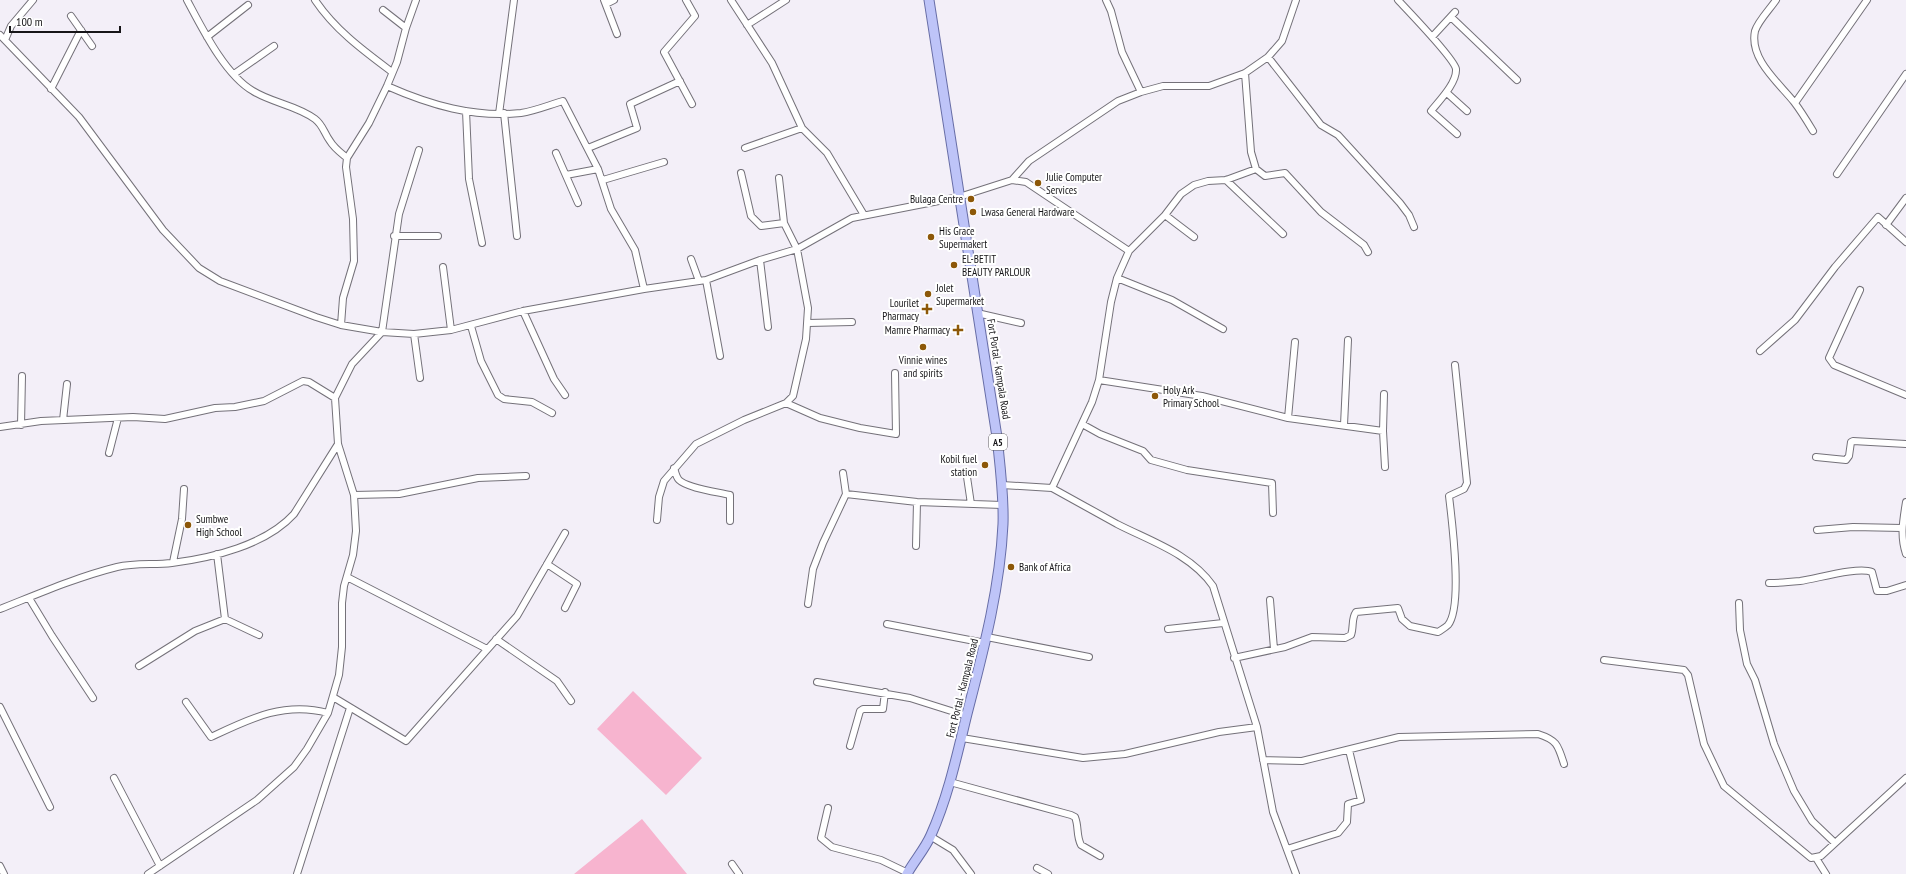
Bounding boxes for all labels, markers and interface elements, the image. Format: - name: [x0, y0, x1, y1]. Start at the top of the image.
- scale bar: [10, 8, 120, 34]
- text: 100 m: [16, 14, 43, 29]
- place label: Julie Computer Services: [1045, 170, 1102, 197]
- marker: Julie Computer Services: [1033, 178, 1043, 188]
- place label: Bulaga Centre: [910, 192, 963, 206]
- marker: Bulaga Centre: [966, 194, 976, 204]
- place label: Lwasa General Hardware: [981, 205, 1075, 219]
- marker: Lwasa General Hardware: [968, 207, 978, 217]
- place label: His Grace Supermakert: [939, 224, 987, 251]
- marker: His Grace Supermakert: [926, 232, 936, 242]
- place label: EL-BETIT BEAUTY PARLOUR: [962, 252, 1031, 279]
- marker: EL-BETIT BEAUTY PARLOUR: [949, 260, 959, 270]
- place label: Jolet Supermarket: [935, 281, 984, 308]
- marker: Jolet Supermarket: [923, 289, 933, 299]
- place label: Lourilet Pharmacy: [882, 296, 920, 323]
- marker: Lourilet Pharmacy: [922, 304, 932, 314]
- street label: Fort Portal - Kampala Road: [984, 318, 1014, 421]
- place label: Mamre Pharmacy: [885, 323, 951, 337]
- marker: Mamre Pharmacy: [953, 325, 963, 335]
- marker: Vinnie wines and spirits: [918, 342, 928, 352]
- place label: Vinnie wines and spirits: [898, 353, 947, 380]
- place label: Holy Ark Primary School: [1163, 383, 1220, 410]
- marker: Holy Ark Primary School: [1150, 391, 1160, 401]
- road number: A5: [989, 434, 1007, 450]
- place label: Kobil fuel station: [940, 452, 977, 479]
- marker: Kobil fuel station: [980, 460, 990, 470]
- place label: Sumbwe High School: [196, 512, 242, 539]
- marker: Sumbwe High School: [183, 520, 193, 530]
- place label: Bank of Africa: [1019, 560, 1071, 574]
- marker: Bank of Africa: [1006, 562, 1016, 572]
- street label: Fort Portal - Kampala Road: [943, 637, 981, 739]

